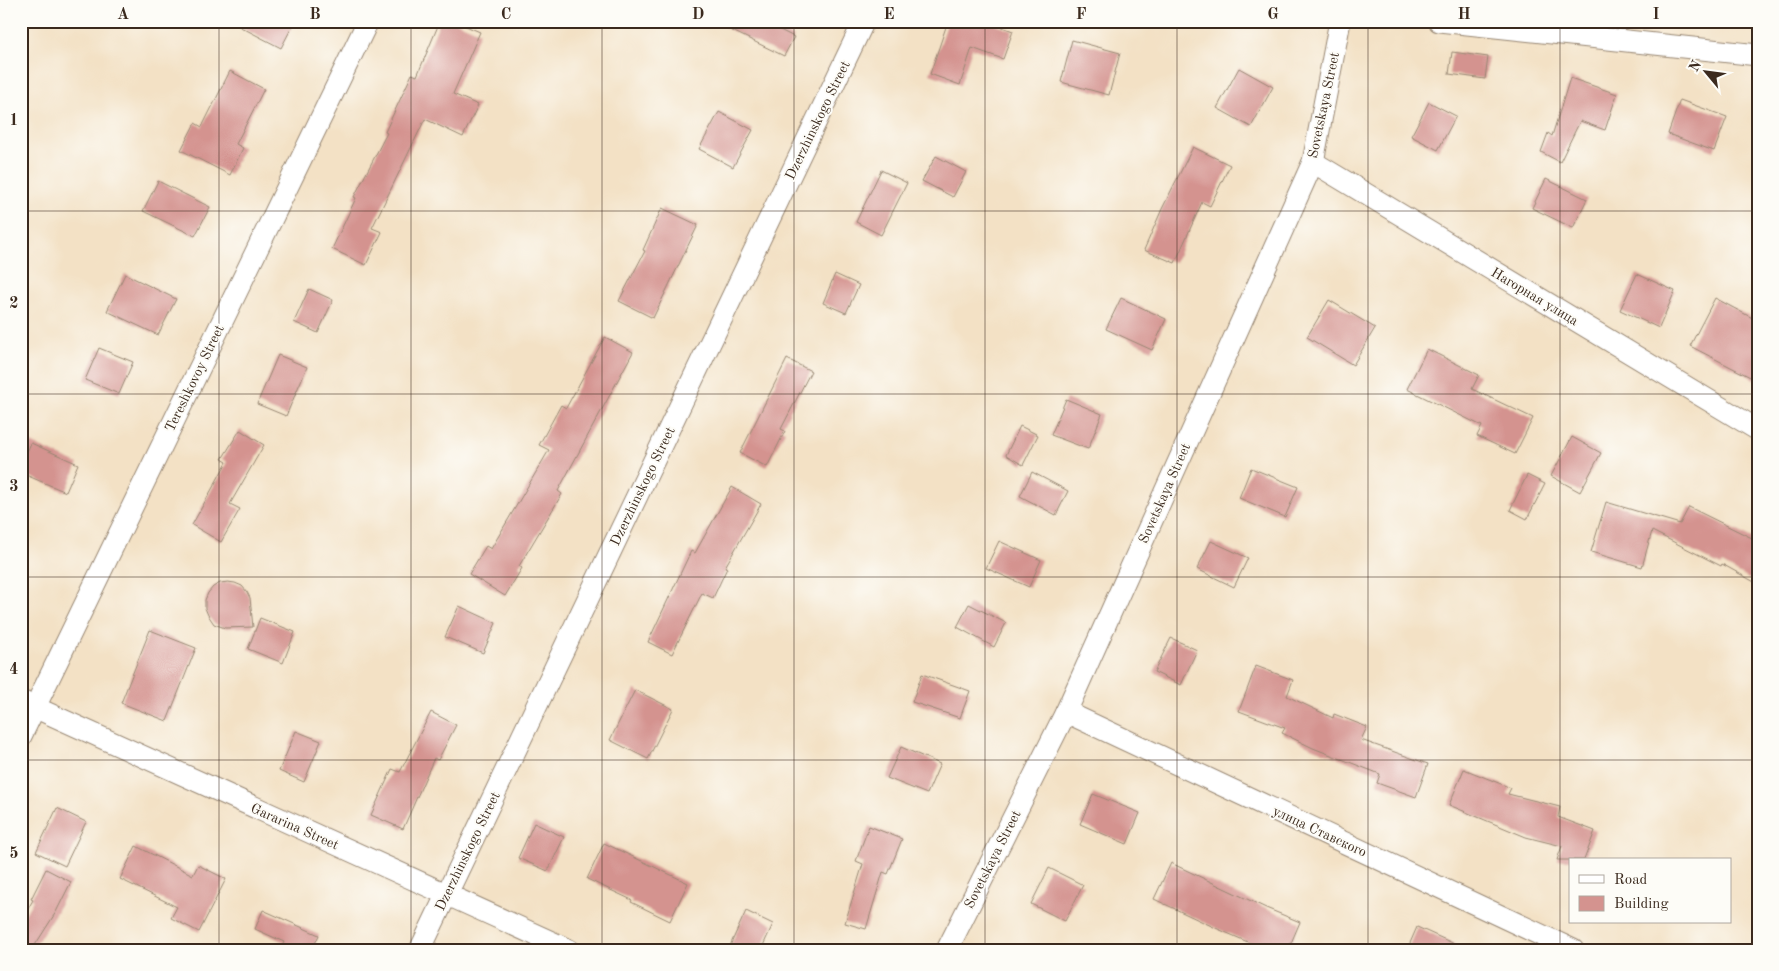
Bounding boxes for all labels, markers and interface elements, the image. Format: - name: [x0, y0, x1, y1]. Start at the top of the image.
- text: A: [117, 7, 129, 23]
- text: B: [309, 7, 321, 23]
- text: C: [501, 7, 511, 23]
- text: D: [692, 7, 704, 23]
- text: E: [883, 7, 895, 23]
- text: F: [1076, 7, 1087, 23]
- text: G: [1267, 7, 1279, 23]
- text: H: [1457, 7, 1471, 23]
- text: I: [1652, 7, 1660, 23]
- north arrow: [1682, 48, 1732, 98]
- street label: Sovetskaya Street: [1306, 51, 1342, 160]
- text: N: [1687, 58, 1704, 74]
- street label: Dzerzhinskogo Street: [783, 59, 853, 182]
- text: 1: [9, 113, 19, 129]
- street label: Нагорная улица: [1488, 265, 1581, 328]
- text: 2: [9, 296, 19, 312]
- street label: Tereshkovoy Street: [163, 323, 227, 434]
- street label: Dzerzhinskogo Street: [608, 425, 678, 548]
- street label: Sovetskaya Street: [1137, 441, 1193, 546]
- text: 3: [9, 479, 19, 495]
- text: 4: [9, 662, 19, 678]
- street label: Dzerzhinskogo Street: [433, 790, 503, 913]
- street label: Gararina Street: [249, 801, 341, 853]
- street label: улица Ставского: [1271, 804, 1369, 860]
- street label: Sovetskaya Street: [962, 808, 1024, 911]
- text: 5: [9, 846, 19, 862]
- legend: [1569, 858, 1732, 924]
- text: Road: [1614, 873, 1648, 888]
- text: Building: [1614, 897, 1669, 912]

